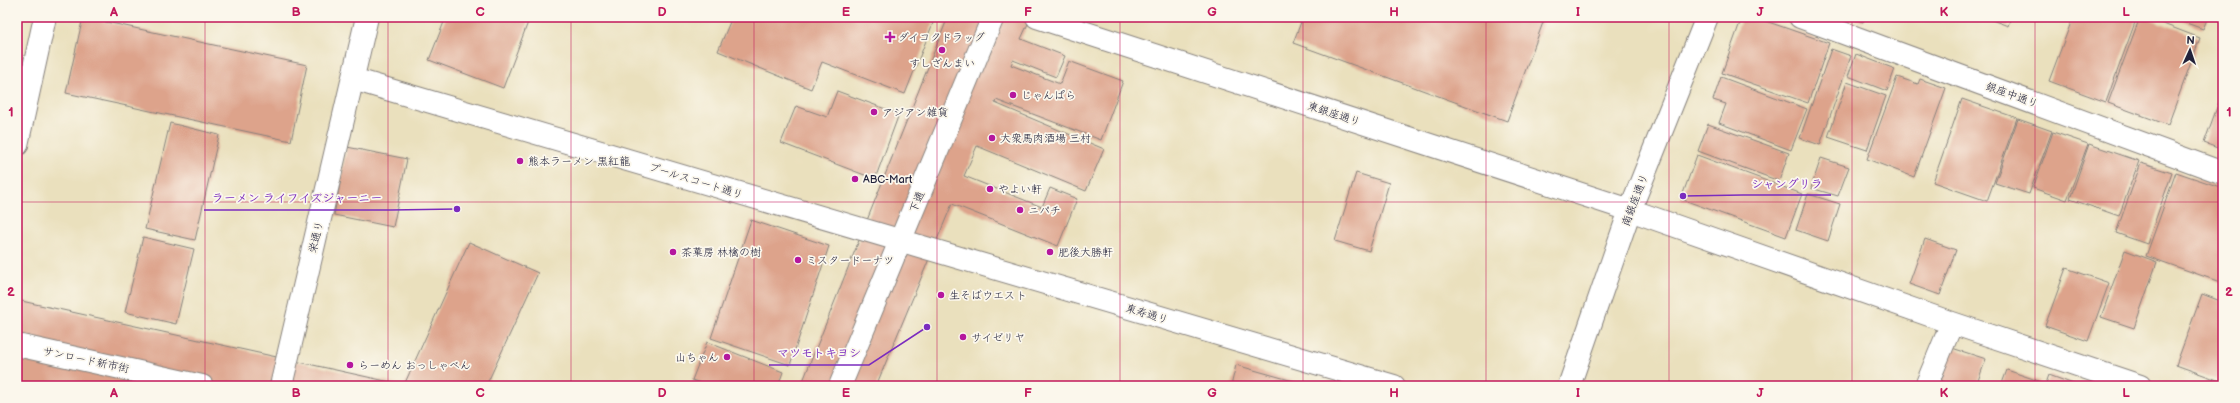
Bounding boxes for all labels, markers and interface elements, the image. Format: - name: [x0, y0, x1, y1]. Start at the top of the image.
- text: A: [109, 4, 118, 20]
- text: B: [291, 4, 301, 20]
- text: C: [475, 4, 485, 20]
- text: D: [657, 4, 667, 20]
- text: E: [842, 4, 851, 20]
- text: F: [1024, 4, 1032, 20]
- text: G: [1207, 4, 1217, 20]
- text: H: [1389, 4, 1399, 20]
- text: I: [1576, 4, 1580, 20]
- text: J: [1756, 4, 1764, 20]
- text: K: [1940, 4, 1949, 20]
- text: L: [2122, 4, 2130, 20]
- north arrow: [2170, 30, 2210, 70]
- place label: ダイコクドラッグ: [898, 31, 985, 44]
- marker: ダイコクドラッグ: [885, 32, 895, 42]
- text: N: [2186, 34, 2195, 47]
- marker: すしざんまい: [937, 45, 947, 55]
- place label: すしざんまい: [909, 57, 975, 70]
- street label: 銀座中通り: [1984, 79, 2040, 111]
- place label: じゃんぱら: [1021, 89, 1076, 102]
- marker: じゃんぱら: [1008, 90, 1018, 100]
- street label: 東銀座通り: [1306, 99, 1362, 129]
- text: 1: [8, 104, 14, 120]
- text: 1: [2226, 104, 2232, 120]
- place label: アジアン雑貨: [882, 106, 948, 119]
- marker: アジアン雑貨: [869, 107, 879, 117]
- place label: 大衆馬肉酒場 三村: [1000, 132, 1091, 145]
- marker: 大衆馬肉酒場 三村: [987, 133, 997, 143]
- place label: 熊本ラーメン 黒紅龍: [528, 155, 630, 168]
- marker: 熊本ラーメン 黒紅龍: [515, 156, 525, 166]
- street label: プールスコート通り: [647, 161, 745, 201]
- callout: シャングリラ: [1743, 171, 1831, 195]
- street label: 南銀座通り: [1619, 172, 1651, 228]
- place label: ABC-Mart: [863, 173, 913, 186]
- marker: ABC-Mart: [850, 174, 860, 184]
- text: シャングリラ: [1751, 177, 1823, 192]
- place label: やよい軒: [998, 183, 1042, 196]
- marker: やよい軒: [985, 184, 995, 194]
- callout: ラーメン ライフイズジャーニー: [204, 186, 391, 210]
- street label: 下通: [907, 189, 927, 215]
- text: ラーメン ライフイズジャーニー: [212, 191, 382, 206]
- place label: ニパチ: [1028, 204, 1061, 217]
- marker: ニパチ: [1015, 205, 1025, 215]
- street label: 栄通り: [306, 219, 326, 255]
- place label: 茶菓房 林檎の樹: [681, 246, 761, 259]
- place label: 肥後大勝軒: [1058, 246, 1113, 259]
- marker: 茶菓房 林檎の樹: [668, 247, 678, 257]
- marker: 肥後大勝軒: [1045, 247, 1055, 257]
- place label: ミスタードーナツ: [806, 254, 894, 267]
- marker: ミスタードーナツ: [793, 255, 803, 265]
- text: 2: [7, 284, 15, 300]
- text: 2: [2225, 284, 2233, 300]
- place label: 生そばウエスト: [949, 289, 1027, 302]
- marker: 生そばウエスト: [936, 290, 946, 300]
- street label: 東寿通り: [1124, 301, 1170, 327]
- place label: サイゼリヤ: [971, 331, 1025, 344]
- marker: サイゼリヤ: [958, 332, 968, 342]
- callout: マツモトキヨシ: [769, 341, 869, 365]
- street label: サンロード新市街: [42, 344, 130, 376]
- text: マツモトキヨシ: [777, 346, 861, 361]
- place label: 山ちゃん: [675, 351, 719, 364]
- marker: 山ちゃん: [722, 352, 732, 362]
- place label: らーめん おっしゃべん: [358, 359, 471, 372]
- marker: らーめん おっしゃべん: [345, 360, 355, 370]
- text: A: [109, 385, 118, 401]
- text: B: [291, 385, 301, 401]
- text: C: [475, 385, 485, 401]
- text: D: [657, 385, 667, 401]
- text: E: [842, 385, 851, 401]
- text: F: [1024, 385, 1032, 401]
- text: G: [1207, 385, 1217, 401]
- text: H: [1389, 385, 1399, 401]
- text: I: [1576, 385, 1580, 401]
- text: J: [1756, 385, 1764, 401]
- text: K: [1940, 385, 1949, 401]
- text: L: [2122, 385, 2130, 401]

